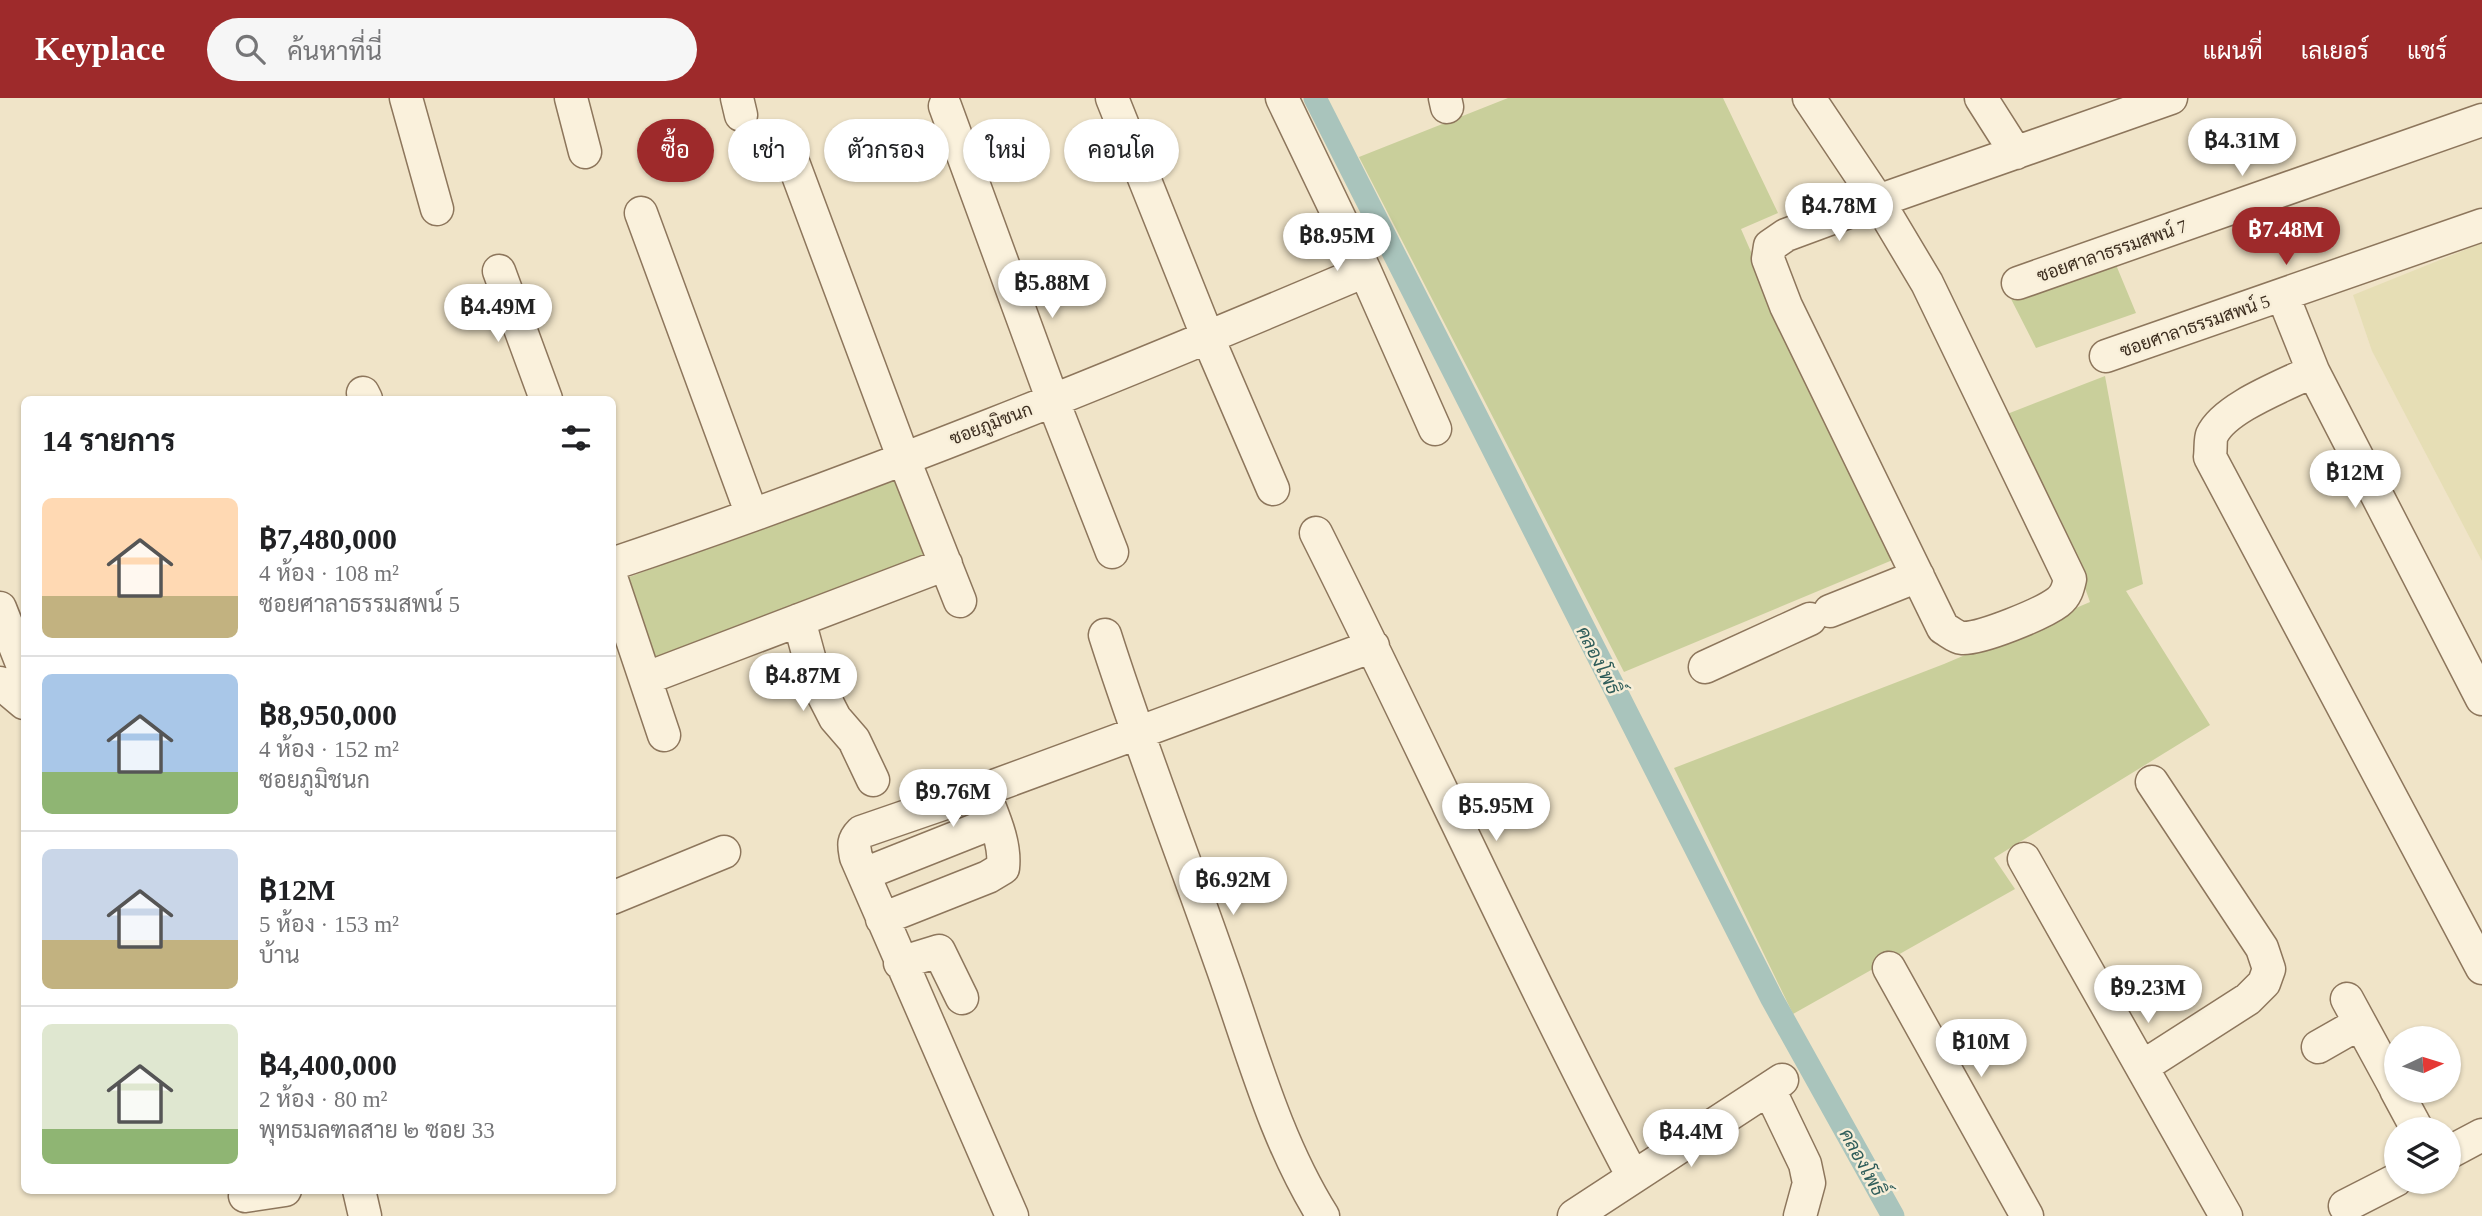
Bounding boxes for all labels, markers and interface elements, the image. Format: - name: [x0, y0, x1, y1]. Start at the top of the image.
- search box: [207, 18, 697, 81]
- icon: search: [231, 30, 269, 68]
- text: Keyplace: [35, 31, 165, 67]
- text: ค้นหาที่นี่: [287, 37, 382, 66]
- text: แผนที่: [2203, 38, 2263, 64]
- text: เลเยอร์: [2301, 38, 2369, 64]
- text: แชร์: [2407, 38, 2447, 64]
- pin: ฿4.31M: [2185, 118, 2299, 178]
- chip: ซื้อ: [637, 119, 714, 182]
- chip: เช่า: [728, 119, 810, 182]
- chip: ตัวกรอง: [824, 119, 949, 182]
- chip: ใหม่: [963, 119, 1050, 182]
- chip: คอนโด: [1064, 119, 1179, 182]
- text: ฿4.31M: [2204, 128, 2280, 153]
- pin: ฿4.78M: [1782, 184, 1896, 243]
- text: ฿4.78M: [1801, 193, 1877, 218]
- pin: ฿7.48M: [2229, 208, 2343, 267]
- street label: ซอยศาลาธรรมสพน์ 7: [2033, 213, 2190, 286]
- pin: ฿8.95M: [1280, 214, 1394, 273]
- text: ฿7.48M: [2248, 217, 2324, 242]
- text: ฿8.95M: [1299, 223, 1375, 248]
- pin: ฿5.88M: [995, 260, 1109, 320]
- text: ฿5.88M: [1014, 270, 1090, 295]
- pin: ฿4.49M: [441, 285, 555, 344]
- street label: ซอยศาลาธรรมสพน์ 5: [2116, 288, 2273, 361]
- text: ฿4.49M: [460, 294, 536, 319]
- street label: ซอยภูมิชนก: [947, 398, 1036, 452]
- icon: filters: [557, 419, 595, 457]
- text: 14 รายการ: [42, 424, 176, 457]
- pin: ฿12M: [2314, 450, 2396, 510]
- text: ฿12M: [2326, 460, 2384, 485]
- text: ฿7,480,000: [259, 522, 397, 555]
- icon: home: [98, 526, 182, 610]
- text: 4 ห้อง · 108 m²: [259, 561, 399, 586]
- text: ซอยศาลาธรรมสพน์ 5: [259, 592, 460, 617]
- water label: คลองโพธิ์: [1573, 619, 1634, 701]
- pin: ฿4.87M: [746, 654, 860, 713]
- text: ฿4.87M: [765, 663, 841, 688]
- text: ฿8,950,000: [259, 698, 397, 731]
- icon: home: [98, 702, 182, 786]
- text: 4 ห้อง · 152 m²: [259, 737, 399, 762]
- text: ซอยภูมิชนก: [259, 768, 370, 793]
- pin: ฿9.76M: [896, 770, 1010, 829]
- text: ฿9.76M: [915, 779, 991, 804]
- pin: ฿5.95M: [1439, 784, 1553, 843]
- text: ฿5.95M: [1458, 793, 1534, 818]
- pin: ฿6.92M: [1176, 858, 1290, 917]
- text: ฿6.92M: [1195, 867, 1271, 892]
- text: ฿12M: [259, 873, 335, 906]
- icon: home: [98, 877, 182, 961]
- text: 5 ห้อง · 153 m²: [259, 912, 399, 937]
- text: บ้าน: [259, 943, 300, 968]
- pin: ฿9.23M: [2091, 965, 2205, 1025]
- text: ฿9.23M: [2110, 975, 2186, 1000]
- pin: ฿10M: [1940, 1020, 2022, 1079]
- north arrow: [2384, 1026, 2460, 1102]
- map controls: [2384, 1026, 2461, 1194]
- text: ฿10M: [1952, 1029, 2010, 1054]
- text: ฿4,400,000: [259, 1048, 397, 1081]
- icon: home: [98, 1052, 182, 1136]
- text: 2 ห้อง · 80 m²: [259, 1087, 388, 1112]
- pin: ฿4.4M: [1642, 1110, 1740, 1169]
- button: layers: [2384, 1117, 2461, 1194]
- text: พุทธมลฑลสาย ๒ ซอย 33: [259, 1118, 495, 1143]
- text: ฿4.4M: [1659, 1119, 1723, 1144]
- water label: คลองโพธิ์: [1836, 1121, 1899, 1203]

